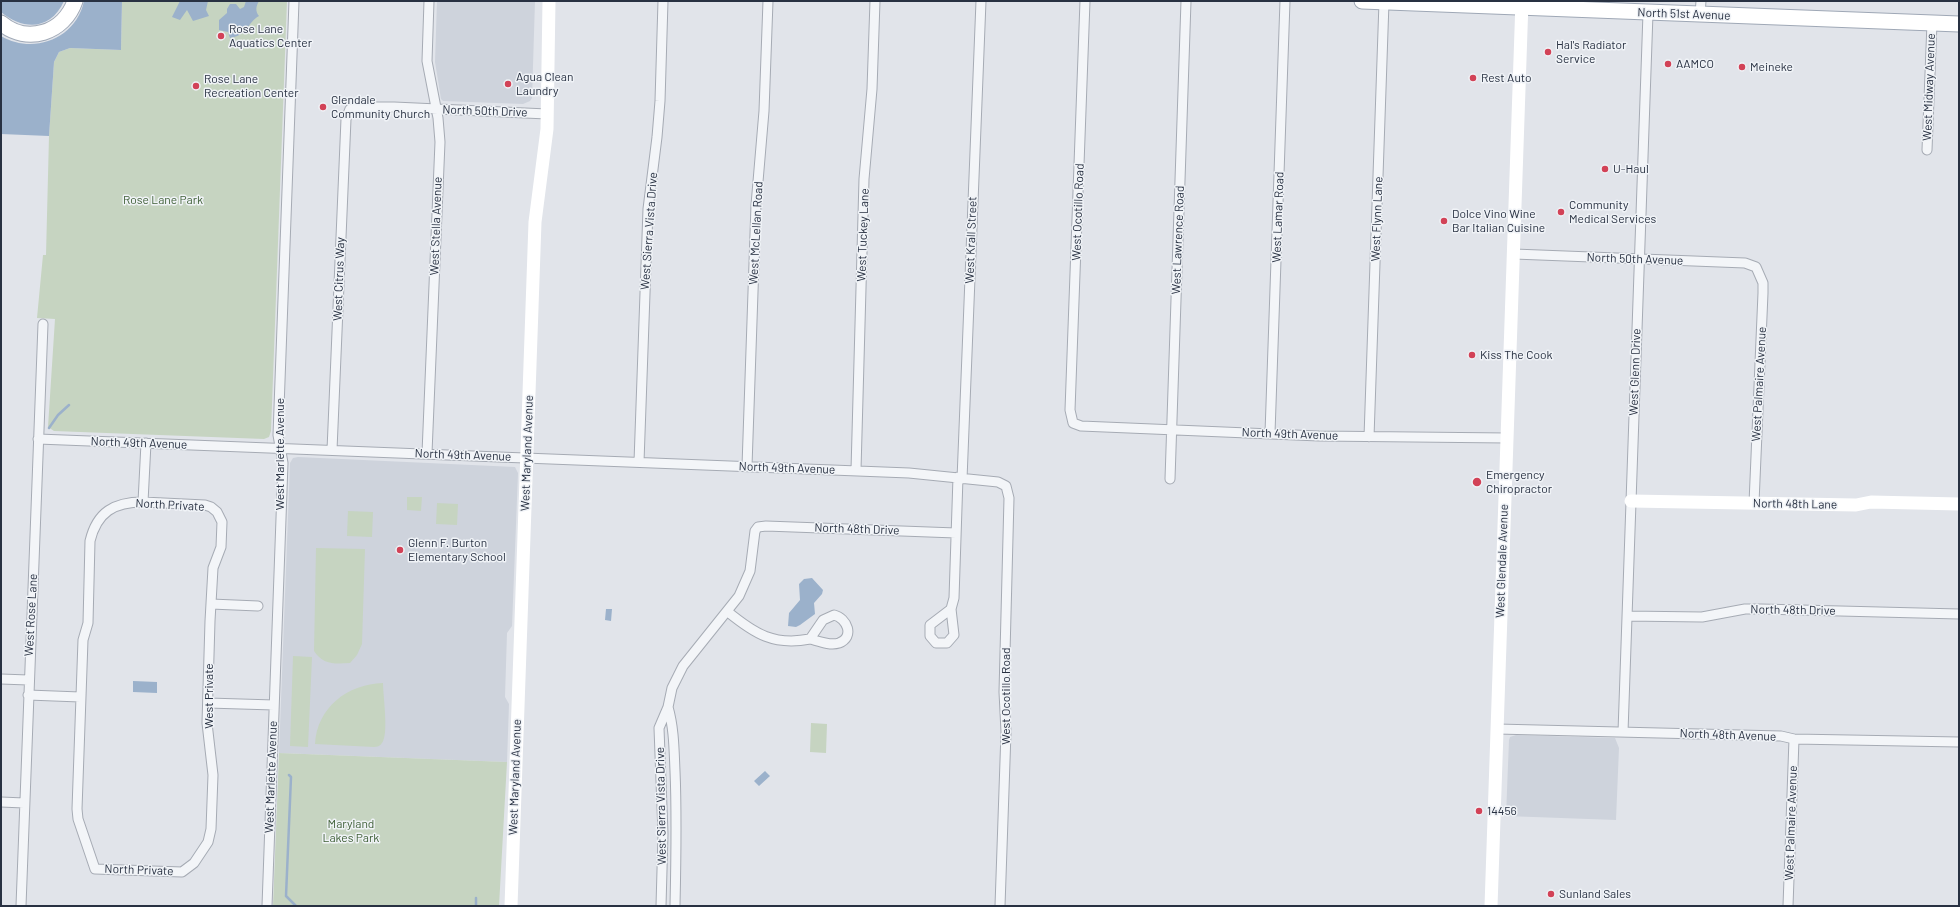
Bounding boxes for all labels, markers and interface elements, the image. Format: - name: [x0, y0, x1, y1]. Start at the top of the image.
- street label: North 51st Avenue: [1637, 5, 1731, 23]
- place label: Rose Lane Aquatics Center: [229, 22, 312, 50]
- marker: Rose Lane Aquatics Center: [216, 31, 226, 41]
- street label: West Midway Avenue: [1920, 33, 1938, 141]
- place label: Hal's Radiator Service: [1556, 38, 1626, 66]
- marker: Hal's Radiator Service: [1543, 47, 1553, 57]
- place label: AAMCO: [1676, 57, 1714, 71]
- marker: AAMCO: [1663, 59, 1673, 69]
- place label: Meineke: [1750, 60, 1793, 74]
- marker: Meineke: [1737, 62, 1747, 72]
- place label: Agua Clean Laundry: [516, 70, 573, 98]
- place label: Rest Auto: [1481, 71, 1532, 85]
- place label: Rose Lane Recreation Center: [204, 72, 299, 100]
- marker: Rest Auto: [1468, 73, 1478, 83]
- marker: Agua Clean Laundry: [503, 79, 513, 89]
- marker: Rose Lane Recreation Center: [191, 81, 201, 91]
- place label: Glendale Community Church: [331, 93, 430, 121]
- marker: Glendale Community Church: [318, 102, 328, 112]
- street label: North 50th Drive: [442, 102, 528, 120]
- place label: U-Haul: [1613, 162, 1649, 176]
- street label: West Ocotillo Road: [1069, 163, 1087, 261]
- marker: U-Haul: [1600, 164, 1610, 174]
- street label: West Lamar Road: [1269, 171, 1287, 263]
- street label: West Sierra Vista Drive: [638, 172, 660, 290]
- street label: West Flynn Lane: [1368, 176, 1386, 262]
- street label: West Stella Avenue: [427, 177, 445, 275]
- street label: West McLellan Road: [746, 181, 766, 285]
- street label: West Lawrence Road: [1169, 185, 1187, 295]
- street label: West Tuckey Lane: [854, 188, 872, 282]
- park label: Rose Lane Park: [123, 193, 203, 207]
- street label: West Krall Street: [962, 196, 980, 284]
- place label: Community Medical Services: [1569, 198, 1656, 226]
- place label: Dolce Vino Wine Bar Italian Cuisine: [1452, 207, 1545, 235]
- marker: Community Medical Services: [1556, 207, 1566, 217]
- marker: Dolce Vino Wine Bar Italian Cuisine: [1439, 216, 1449, 226]
- street label: West Citrus Way: [330, 237, 348, 321]
- street label: North 50th Avenue: [1586, 250, 1684, 268]
- street label: West Palmaire Avenue: [1749, 326, 1769, 442]
- street label: West Glenn Drive: [1626, 328, 1644, 416]
- place label: Kiss The Cook: [1480, 348, 1553, 362]
- marker: Kiss The Cook: [1467, 350, 1477, 360]
- street label: West Maryland Avenue: [518, 395, 536, 511]
- street label: West Marlette Avenue: [273, 398, 287, 510]
- street label: North 49th Avenue: [1241, 425, 1339, 443]
- street label: North 49th Avenue: [90, 434, 188, 452]
- street label: North 49th Avenue: [414, 446, 512, 464]
- street label: North 49th Avenue: [738, 459, 836, 477]
- place label: Emergency Chiropractor: [1486, 468, 1552, 496]
- marker: Emergency Chiropractor: [1471, 476, 1483, 488]
- street label: North Private: [135, 496, 205, 514]
- street label: North 48th Lane: [1753, 496, 1837, 512]
- street label: West Glendale Avenue: [1493, 504, 1511, 618]
- street label: North 48th Drive: [814, 520, 900, 538]
- place label: Glenn F. Burton Elementary School: [408, 536, 506, 564]
- marker: Glenn F. Burton Elementary School: [395, 545, 405, 555]
- street label: West Rose Lane: [22, 573, 40, 657]
- street label: North 48th Drive: [1750, 602, 1836, 618]
- street label: West Ocotillo Road: [999, 647, 1013, 745]
- street label: West Private: [202, 663, 216, 729]
- street label: West Maryland Avenue: [506, 719, 524, 835]
- street label: West Marlette Avenue: [262, 721, 280, 833]
- street label: North 48th Avenue: [1679, 726, 1777, 744]
- street label: West Sierra Vista Drive: [653, 747, 669, 865]
- street label: West Palmaire Avenue: [1782, 765, 1800, 881]
- place label: 14456: [1487, 804, 1517, 818]
- marker: 14456: [1474, 806, 1484, 816]
- park label: Maryland Lakes Park: [323, 817, 379, 845]
- street label: North Private: [104, 862, 174, 878]
- place label: Sunland Sales: [1559, 887, 1631, 901]
- marker: Sunland Sales: [1546, 889, 1556, 899]

